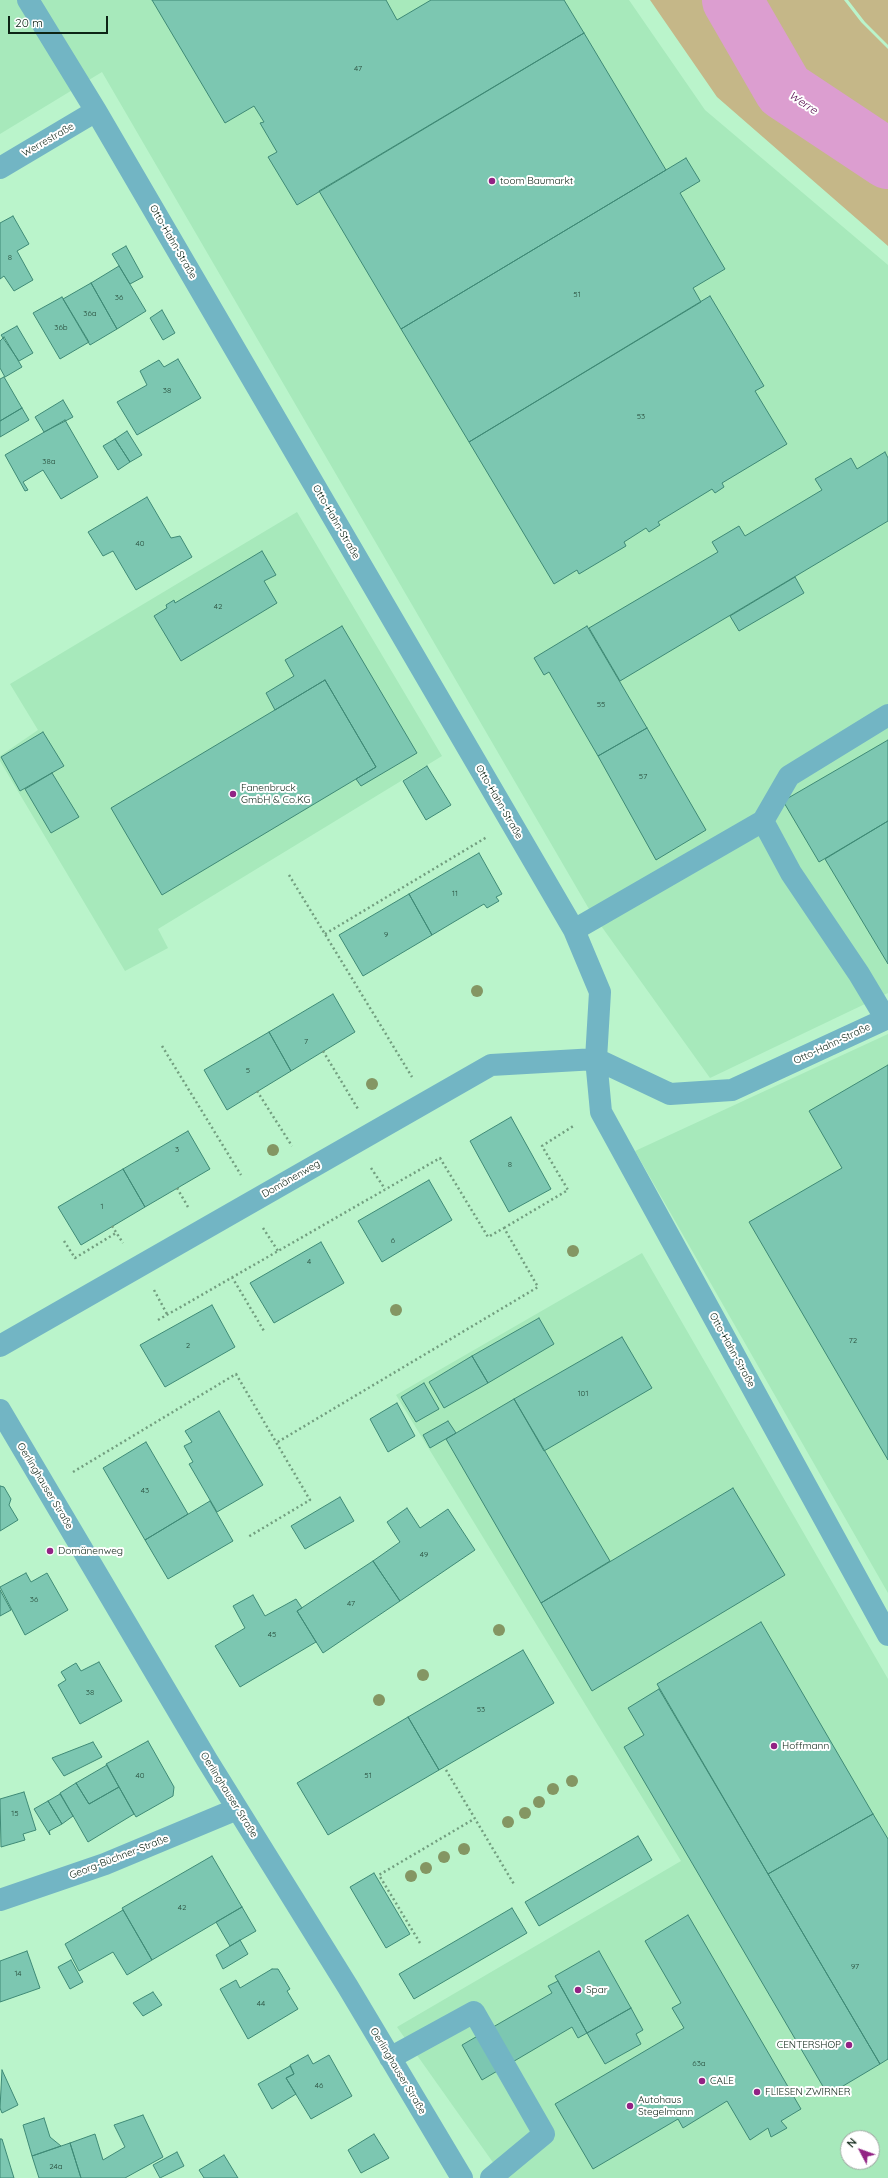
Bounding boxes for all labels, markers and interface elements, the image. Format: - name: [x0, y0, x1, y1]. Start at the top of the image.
- scale bar: [10, 8, 110, 34]
- text: 20 m: [15, 15, 43, 30]
- house number: 47: [354, 64, 362, 74]
- water label: Werre: [786, 89, 820, 117]
- street label: Werrestraße: [20, 120, 76, 160]
- place label: toom Baumarkt: [500, 175, 573, 187]
- marker: toom Baumarkt: [487, 176, 497, 186]
- street label: Otto-Hahn-Straße: [147, 203, 199, 281]
- house number: 8: [8, 253, 12, 263]
- house number: 51: [573, 290, 581, 300]
- house number: 36: [115, 293, 123, 303]
- house number: 36a: [83, 309, 97, 319]
- house number: 36b: [54, 323, 68, 333]
- house number: 38: [163, 386, 171, 396]
- house number: 53: [637, 412, 645, 422]
- house number: 38a: [42, 457, 56, 467]
- street label: Otto-Hahn-Straße: [310, 483, 362, 561]
- house number: 40: [136, 539, 144, 549]
- house number: 42: [214, 602, 222, 612]
- house number: 55: [597, 700, 605, 710]
- street label: Otto-Hahn-Straße: [473, 763, 525, 841]
- house number: 57: [639, 772, 647, 782]
- place label: Fanenbruck GmbH & Co.KG: [241, 782, 310, 806]
- marker: Fanenbruck GmbH & Co.KG: [228, 789, 238, 799]
- house number: 11: [452, 889, 458, 899]
- house number: 9: [384, 930, 388, 940]
- street label: Otto-Hahn-Straße: [792, 1021, 872, 1067]
- house number: 7: [304, 1037, 308, 1047]
- house number: 5: [246, 1066, 250, 1076]
- house number: 3: [175, 1145, 179, 1155]
- street label: Domänenweg: [260, 1158, 322, 1200]
- house number: 8: [508, 1160, 512, 1170]
- house number: 1: [101, 1202, 103, 1212]
- house number: 6: [391, 1236, 395, 1246]
- house number: 4: [307, 1257, 311, 1267]
- street label: Otto-Hahn-Straße: [707, 1311, 757, 1389]
- house number: 72: [849, 1336, 857, 1346]
- house number: 2: [186, 1341, 190, 1351]
- house number: 101: [578, 1389, 588, 1399]
- street label: Oerlinghauser Straße: [15, 1441, 75, 1531]
- house number: 43: [141, 1486, 149, 1496]
- place label: Domänenweg: [58, 1545, 123, 1557]
- marker: Domänenweg: [45, 1546, 55, 1556]
- house number: 49: [420, 1550, 428, 1560]
- house number: 36: [30, 1595, 38, 1605]
- house number: 47: [347, 1599, 355, 1609]
- house number: 45: [268, 1630, 276, 1640]
- house number: 38: [86, 1688, 94, 1698]
- house number: 53: [477, 1705, 485, 1715]
- place label: Hoffmann: [782, 1740, 829, 1752]
- marker: Hoffmann: [769, 1741, 779, 1751]
- street label: Oerlinghauser Straße: [198, 1750, 260, 1840]
- house number: 40: [136, 1771, 144, 1781]
- house number: 51: [364, 1771, 372, 1781]
- house number: 15: [11, 1809, 19, 1819]
- street label: Georg-Büchner-Straße: [68, 1833, 170, 1881]
- house number: 42: [178, 1903, 186, 1913]
- house number: 97: [851, 1962, 859, 1972]
- house number: 14: [14, 1969, 22, 1979]
- place label: Spar: [586, 1984, 608, 1996]
- marker: Spar: [573, 1985, 583, 1995]
- house number: 44: [257, 1999, 265, 2009]
- street label: Oerlinghauser Straße: [368, 2026, 428, 2116]
- place label: CENTERSHOP: [777, 2039, 841, 2051]
- marker: CENTERSHOP: [844, 2040, 854, 2050]
- house number: 63a: [692, 2059, 706, 2069]
- place label: CALE: [710, 2075, 734, 2087]
- marker: CALE: [697, 2076, 707, 2086]
- house number: 46: [315, 2081, 323, 2091]
- place label: FLIESEN ZWIRNER: [765, 2086, 850, 2098]
- marker: FLIESEN ZWIRNER: [752, 2087, 762, 2097]
- place label: Autohaus Stegelmann: [638, 2094, 693, 2118]
- marker: Autohaus Stegelmann: [625, 2101, 635, 2111]
- north arrow: [840, 2130, 880, 2170]
- text: N: [844, 2135, 860, 2150]
- house number: 24a: [49, 2162, 63, 2172]

